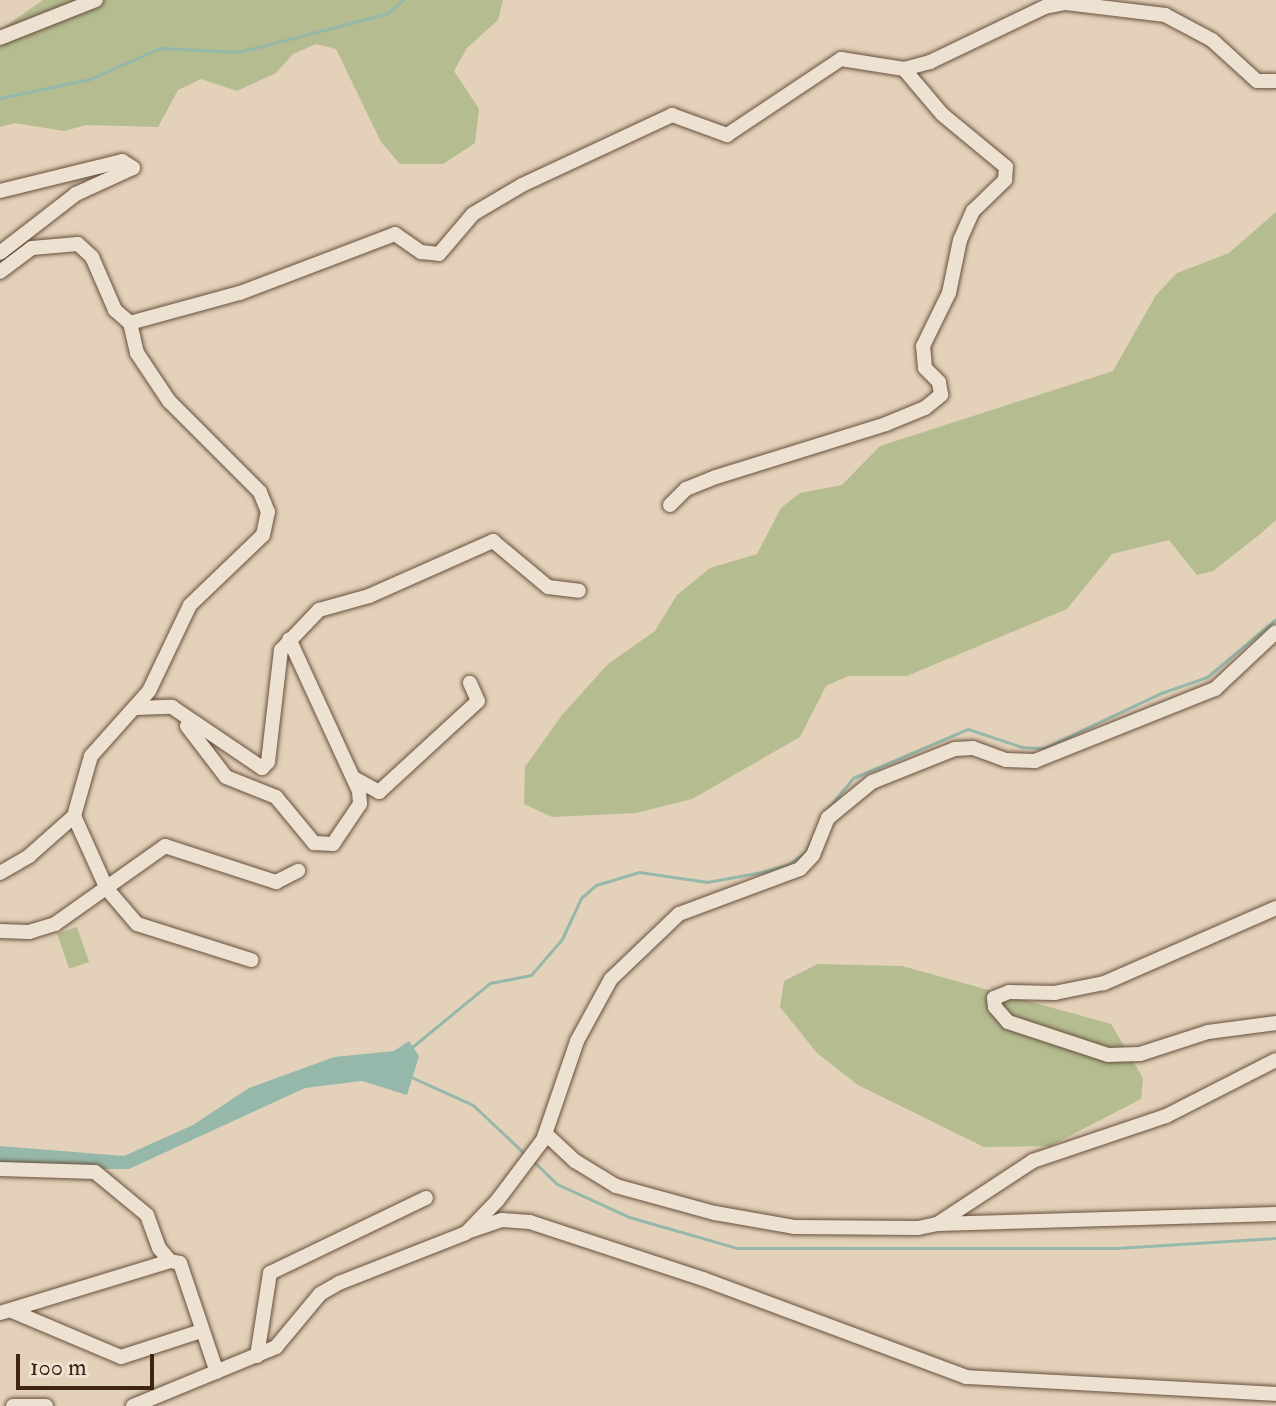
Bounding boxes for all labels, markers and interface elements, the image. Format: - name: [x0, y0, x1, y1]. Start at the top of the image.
- scale bar: [20, 1338, 158, 1388]
- text: 100 m: [30, 1352, 87, 1383]

